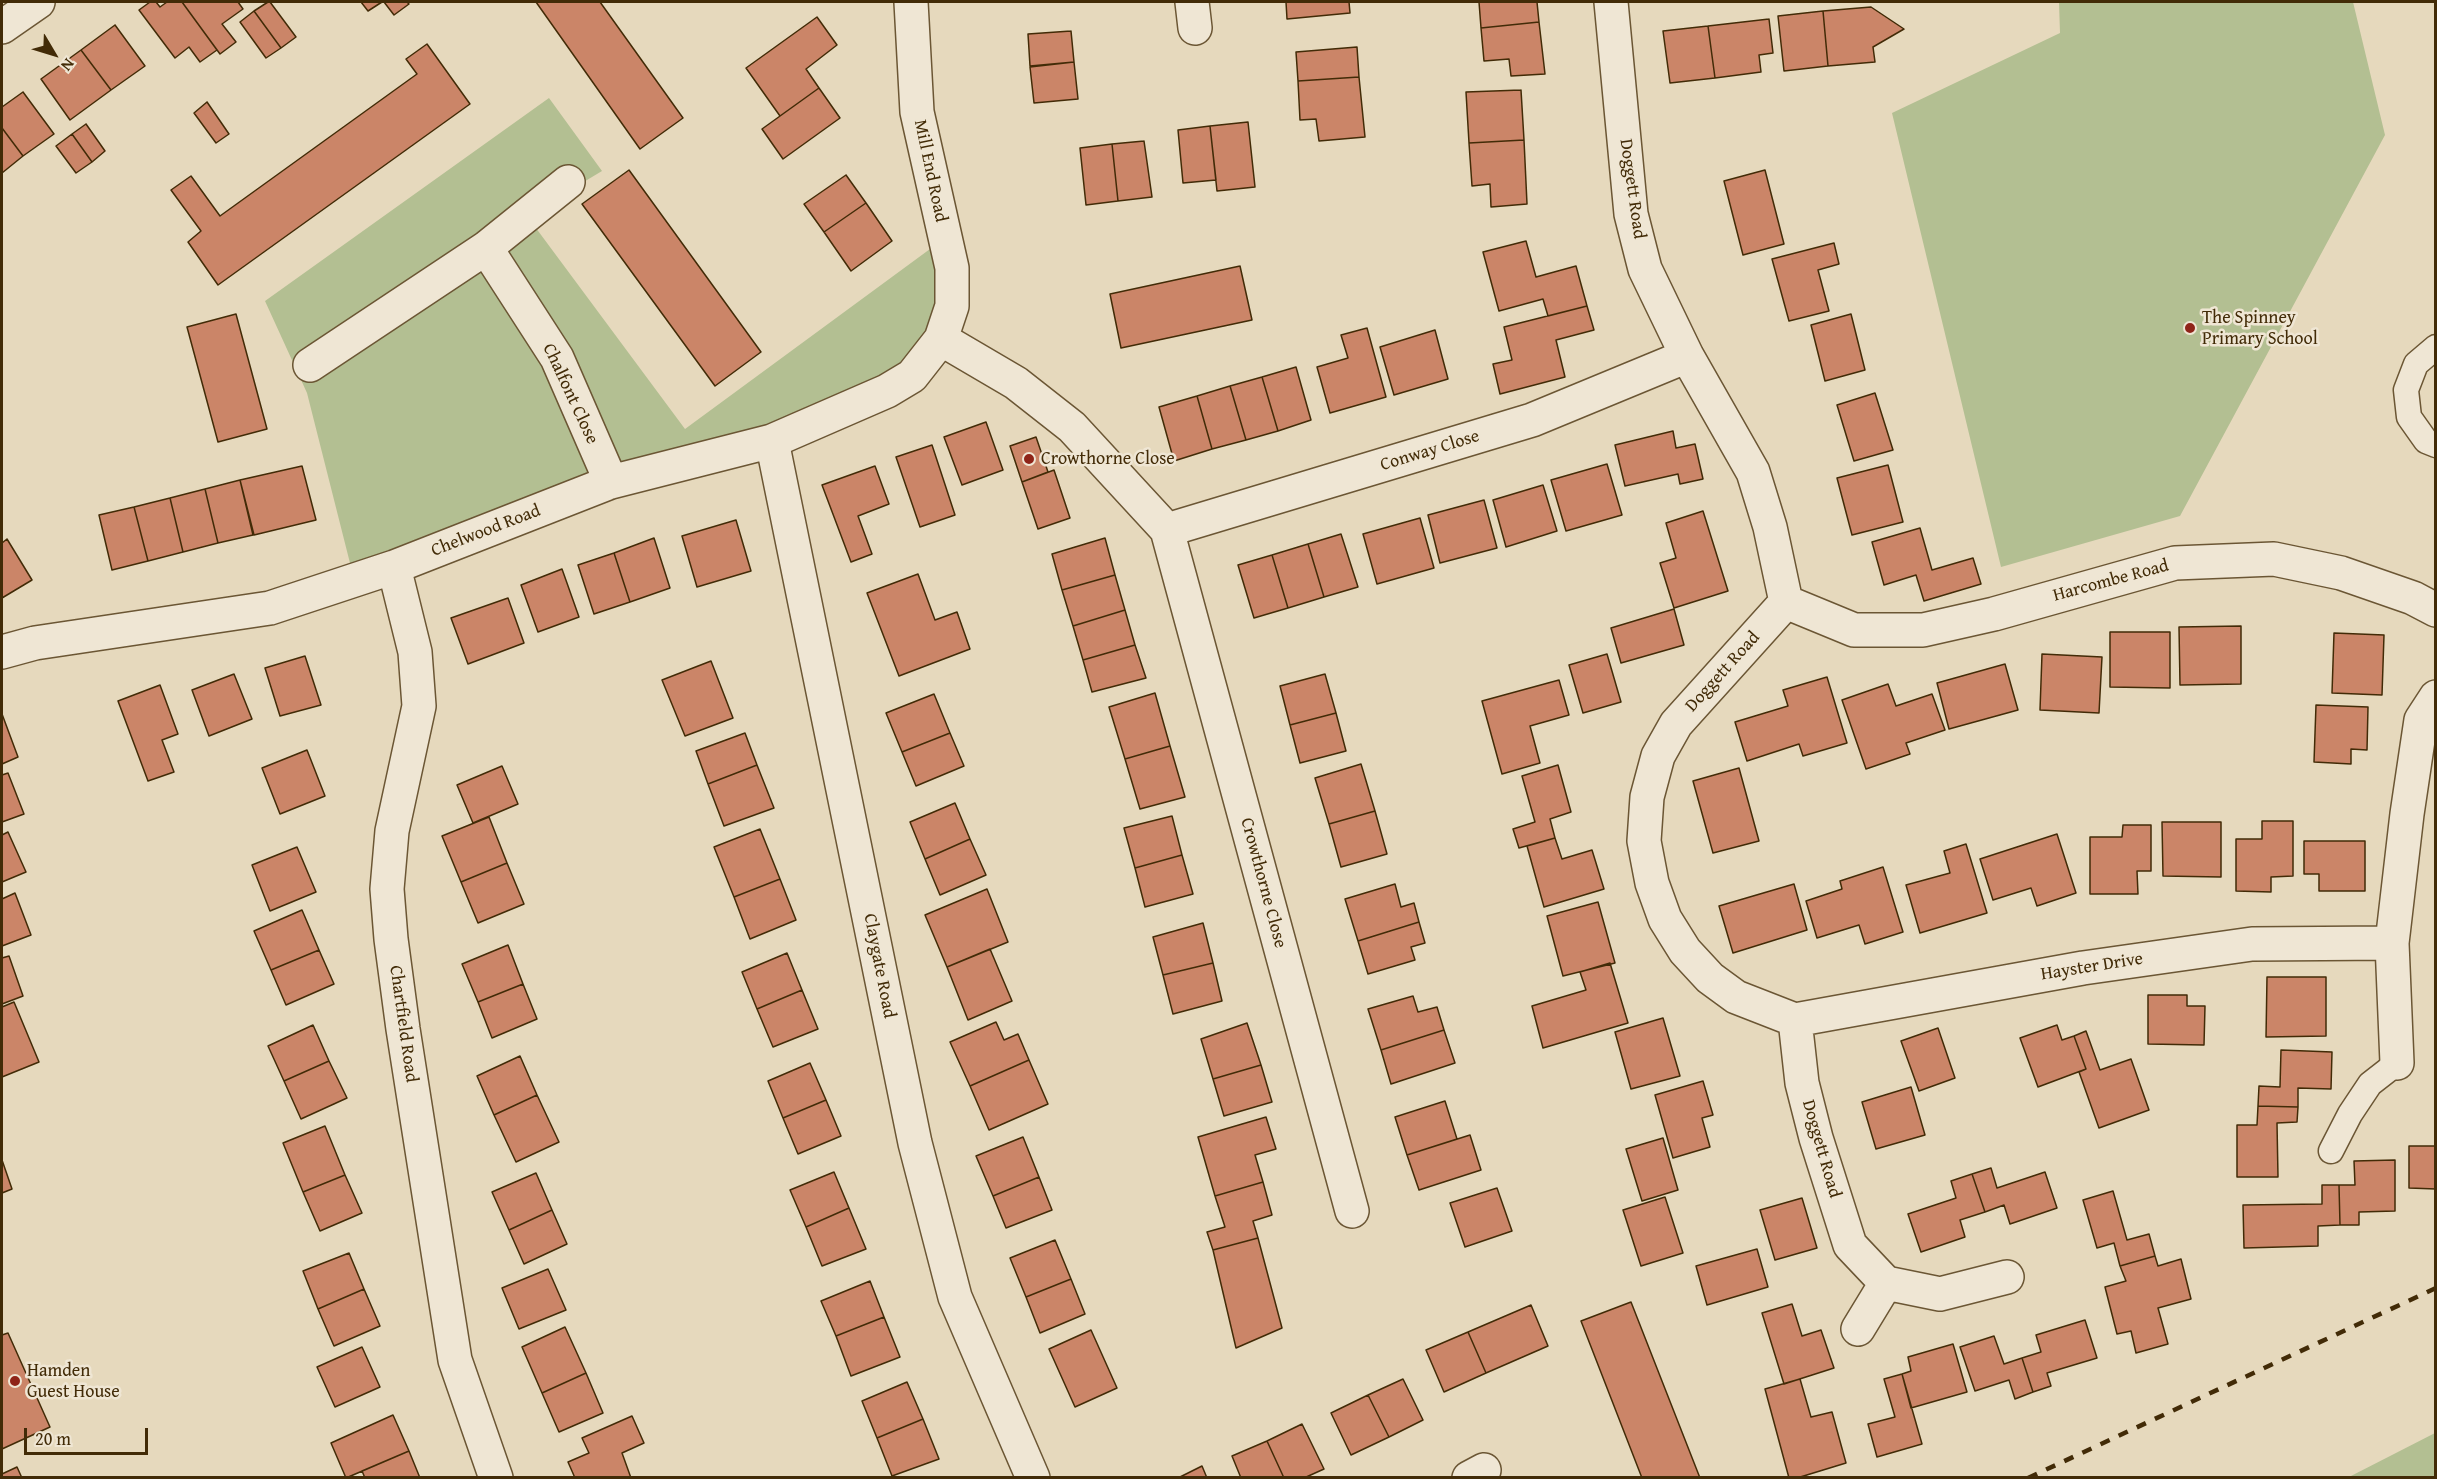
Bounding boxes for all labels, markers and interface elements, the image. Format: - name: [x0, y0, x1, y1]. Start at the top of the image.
- north arrow: [24, 24, 84, 84]
- text: N: [55, 53, 81, 77]
- street label: Mill End Road: [909, 118, 951, 224]
- street label: Doggett Road: [1614, 138, 1650, 240]
- place label: The Spinney Primary School: [2202, 307, 2318, 350]
- marker: The Spinney Primary School: [2183, 321, 2197, 335]
- street label: Chalfont Close: [537, 340, 603, 448]
- street label: Conway Close: [1378, 426, 1482, 476]
- place label: Crowthorne Close: [1041, 448, 1175, 470]
- marker: Crowthorne Close: [1022, 452, 1036, 466]
- street label: Chelwood Road: [428, 500, 544, 562]
- street label: Harcombe Road: [2051, 555, 2171, 607]
- street label: Doggett Road: [1681, 627, 1765, 717]
- street label: Crowthorne Close: [1235, 816, 1291, 950]
- street label: Claygate Road: [858, 912, 900, 1020]
- street label: Hayster Drive: [2039, 948, 2145, 986]
- street label: Chartfield Road: [384, 964, 422, 1084]
- street label: Doggett Road: [1797, 1098, 1845, 1200]
- place label: Hamden Guest House: [27, 1360, 120, 1402]
- marker: Hamden Guest House: [8, 1374, 22, 1388]
- scale bar: [27, 1416, 152, 1454]
- text: 20 m: [35, 1425, 71, 1452]

